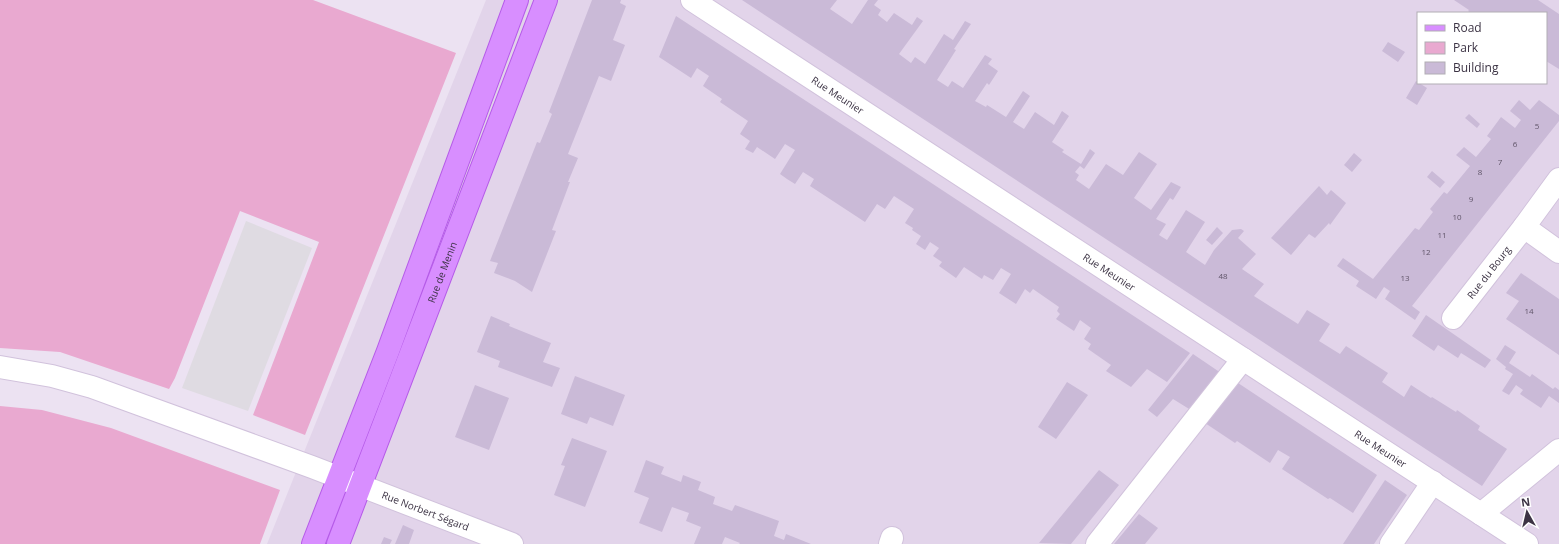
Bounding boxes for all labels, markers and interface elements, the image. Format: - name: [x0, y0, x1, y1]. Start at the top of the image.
- legend: [1417, 12, 1547, 84]
- text: Road: [1453, 19, 1482, 36]
- text: Park: [1453, 39, 1479, 56]
- text: Building: [1453, 59, 1499, 76]
- street label: Rue Meunier: [809, 73, 867, 117]
- house number: 5: [1535, 120, 1540, 131]
- house number: 6: [1513, 138, 1518, 149]
- house number: 7: [1498, 156, 1503, 167]
- house number: 8: [1478, 166, 1483, 177]
- house number: 9: [1469, 193, 1474, 204]
- house number: 10: [1452, 211, 1462, 222]
- house number: 11: [1437, 229, 1447, 240]
- street label: Rue de Menin: [424, 240, 460, 305]
- street label: Rue du Bourg: [1464, 242, 1514, 302]
- house number: 12: [1421, 246, 1431, 257]
- street label: Rue Meunier: [1080, 250, 1138, 294]
- house number: 48: [1218, 270, 1228, 281]
- house number: 13: [1400, 272, 1410, 283]
- house number: 14: [1524, 305, 1534, 316]
- street label: Rue Meunier: [1352, 427, 1410, 471]
- street label: Rue Norbert Ségard: [380, 488, 471, 534]
- north arrow: [1507, 492, 1547, 532]
- text: N: [1520, 494, 1531, 510]

